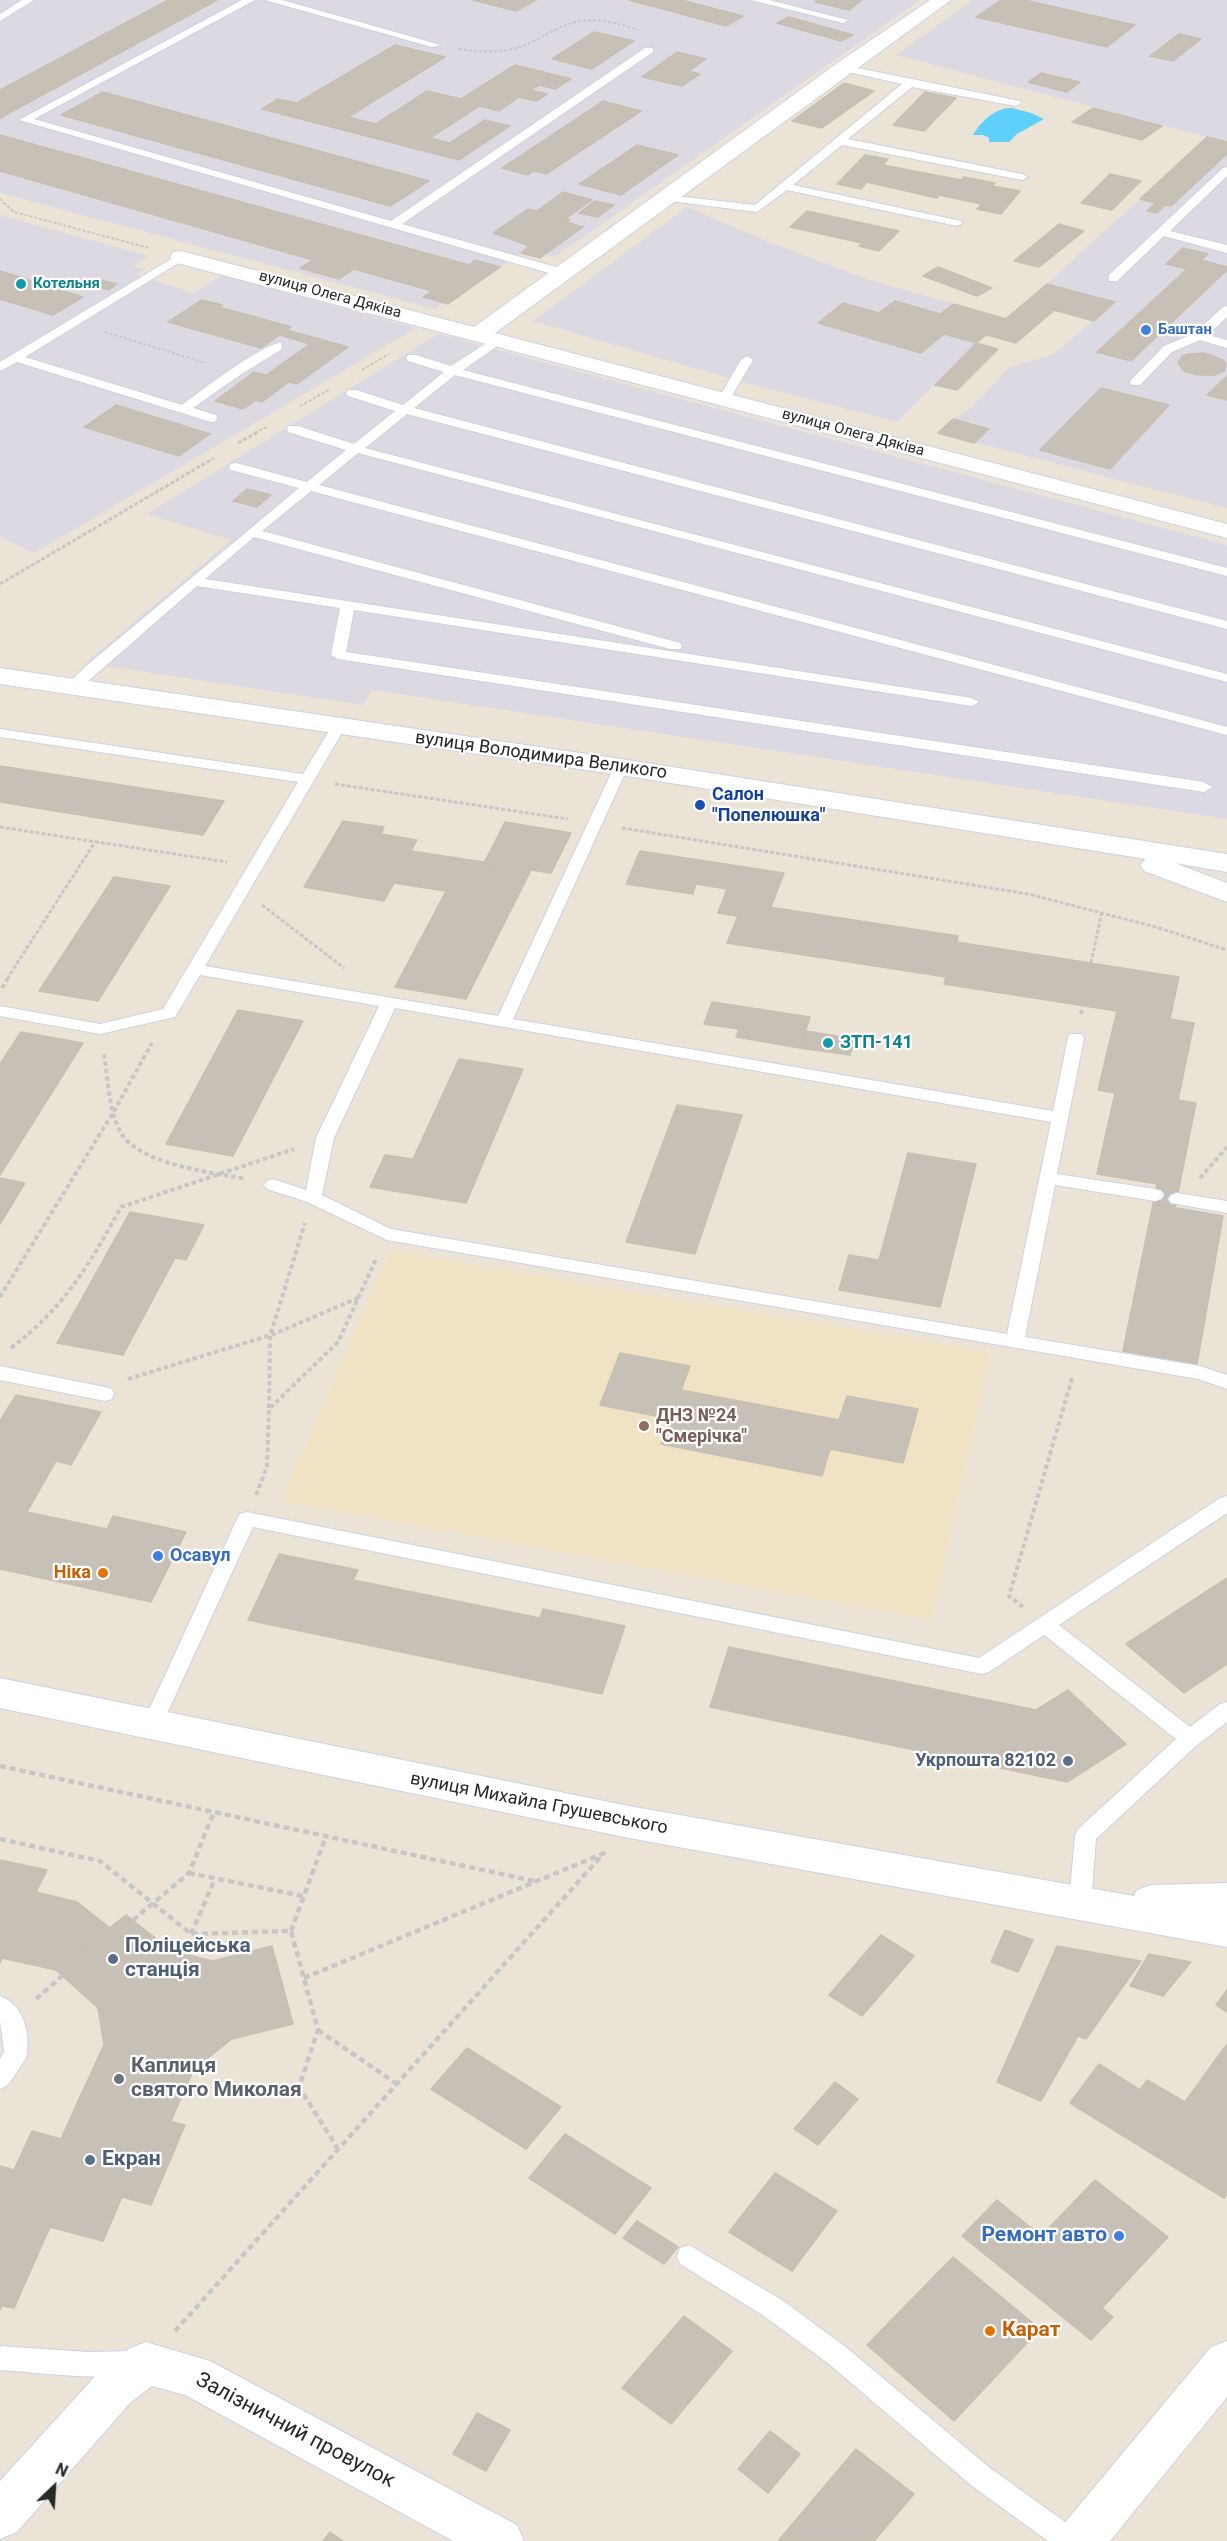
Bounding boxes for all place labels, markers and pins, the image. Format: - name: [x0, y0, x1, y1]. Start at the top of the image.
- place label: Котельня: [33, 275, 100, 293]
- marker: Котельня: [14, 277, 28, 291]
- place label: Баштан: [1158, 321, 1212, 339]
- marker: Баштан: [1139, 323, 1153, 337]
- place label: Салон "Попелюшка": [712, 784, 825, 826]
- marker: Салон "Попелюшка": [693, 798, 707, 812]
- place label: ЗТП-141: [840, 1032, 913, 1054]
- marker: ЗТП-141: [821, 1036, 835, 1050]
- place label: ДНЗ №24 "Смерічка": [656, 1405, 747, 1448]
- marker: ДНЗ №24 "Смерічка": [637, 1419, 651, 1433]
- place label: Осавул: [170, 1545, 230, 1567]
- marker: Осавул: [151, 1549, 165, 1563]
- place label: Ніка: [54, 1562, 91, 1584]
- marker: Ніка: [96, 1566, 110, 1580]
- place label: Укрпошта 82102: [915, 1750, 1056, 1772]
- marker: Укрпошта 82102: [1061, 1754, 1075, 1768]
- place label: Поліцейська станція: [125, 1934, 251, 1984]
- marker: Поліцейська станція: [106, 1952, 120, 1966]
- place label: Каплиця святого Миколая: [131, 2054, 302, 2104]
- marker: Каплиця святого Миколая: [112, 2072, 126, 2086]
- place label: Екран: [102, 2147, 161, 2173]
- marker: Екран: [83, 2153, 97, 2167]
- place label: Ремонт авто: [981, 2223, 1107, 2249]
- marker: Ремонт авто: [1112, 2229, 1126, 2243]
- place label: Карат: [1002, 2318, 1060, 2344]
- marker: Карат: [983, 2324, 997, 2338]

